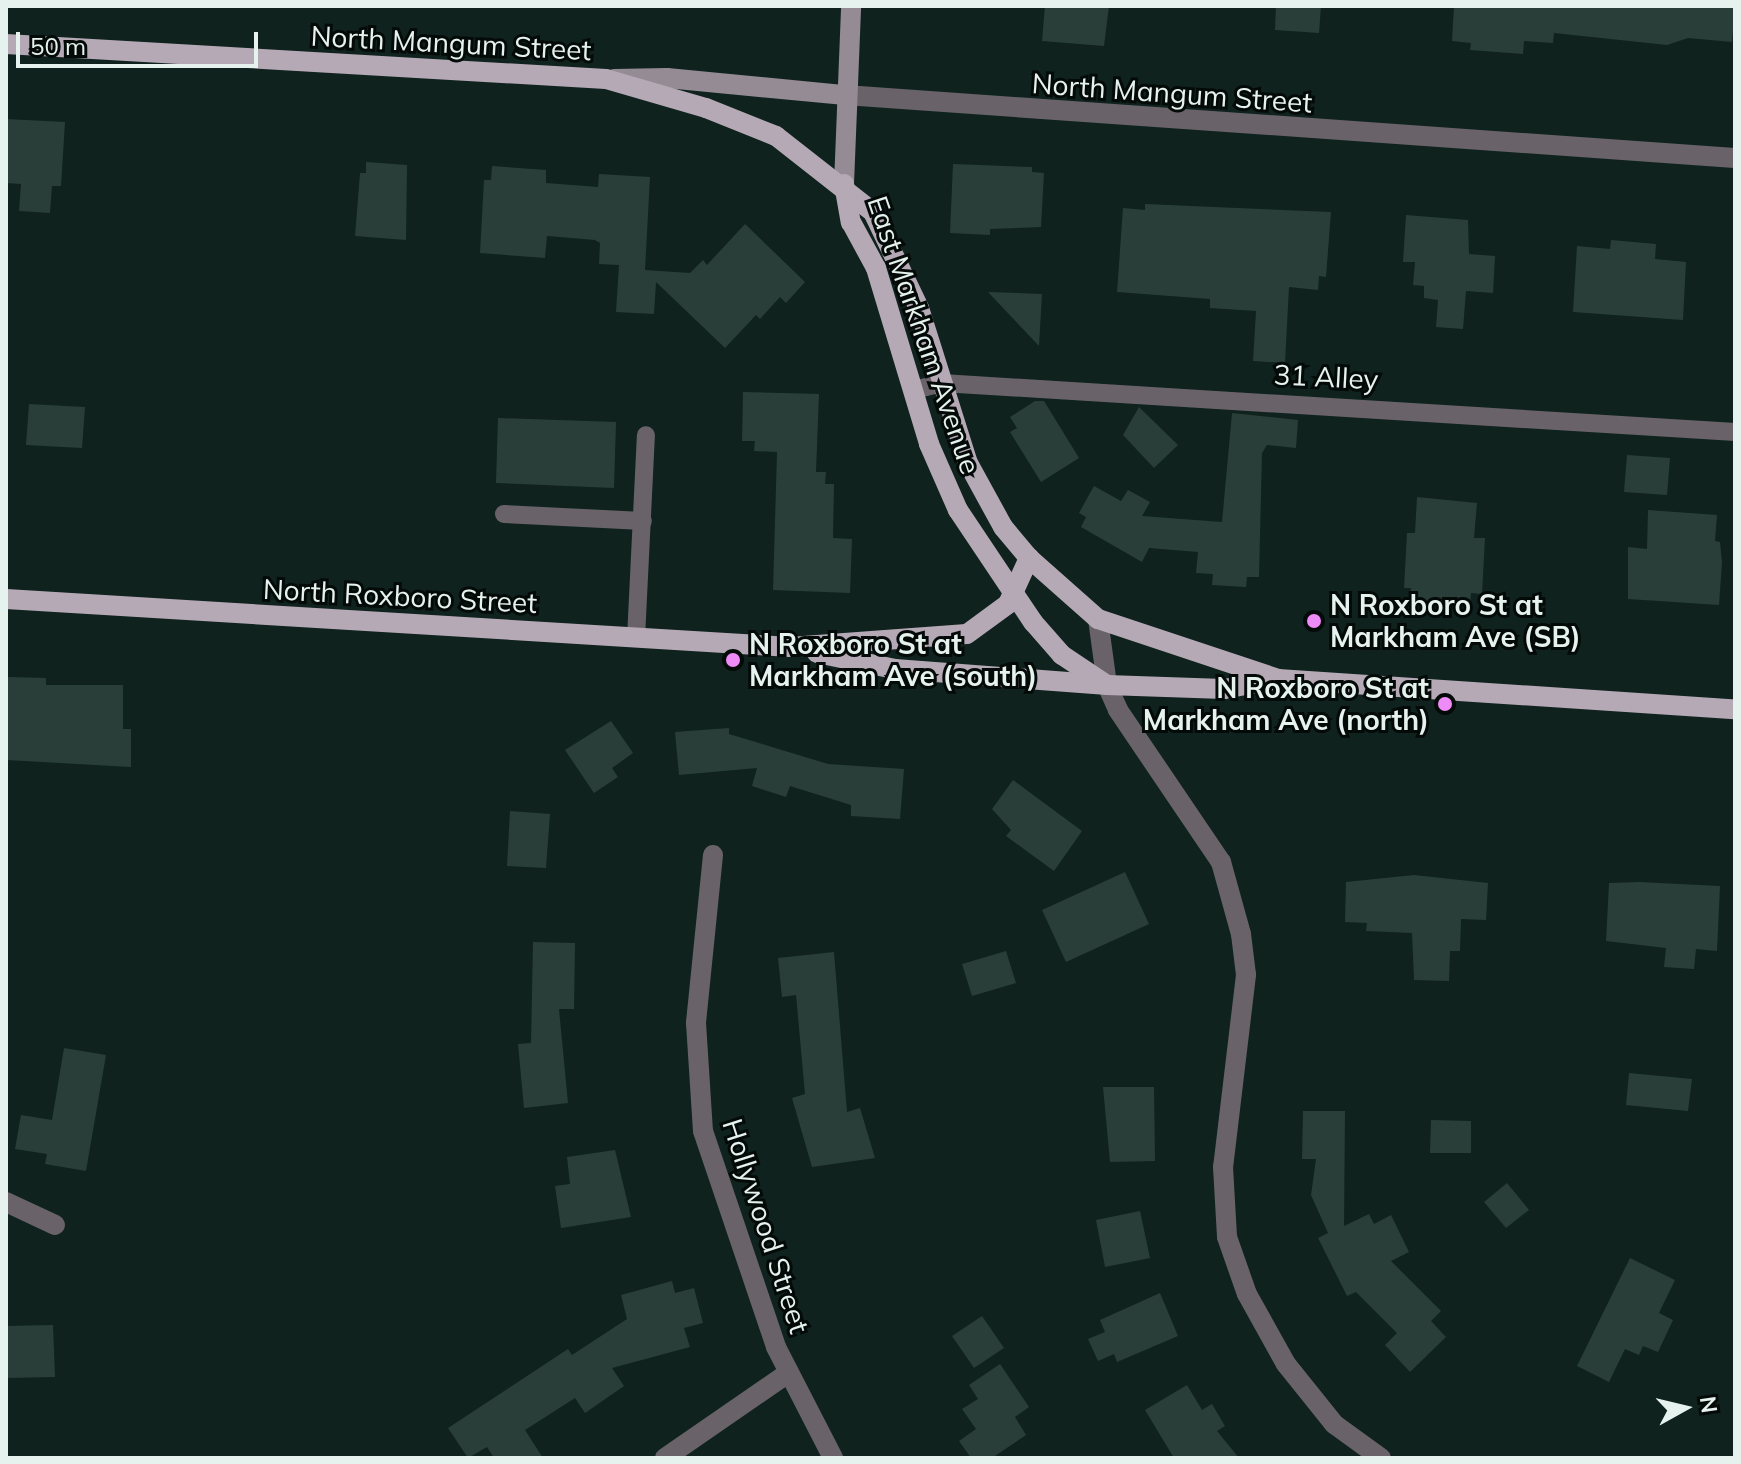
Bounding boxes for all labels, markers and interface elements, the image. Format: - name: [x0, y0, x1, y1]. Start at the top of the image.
- scale bar: [20, 16, 262, 66]
- street label: North Mangum Street: [310, 19, 592, 67]
- text: 50 m: [30, 31, 86, 61]
- street label: North Mangum Street: [1031, 66, 1313, 120]
- street label: East Markham Avenue: [861, 192, 987, 478]
- street label: 31 Alley: [1273, 357, 1379, 397]
- street label: North Roxboro Street: [262, 572, 538, 620]
- place label: N Roxboro St at Markham Ave (SB): [1330, 588, 1581, 654]
- marker: N Roxboro St at Markham Ave (SB): [1305, 612, 1323, 630]
- place label: N Roxboro St at Markham Ave (south): [749, 627, 1037, 693]
- marker: N Roxboro St at Markham Ave (south): [724, 651, 742, 669]
- place label: N Roxboro St at Markham Ave (north): [1143, 671, 1429, 737]
- marker: N Roxboro St at Markham Ave (north): [1436, 695, 1454, 713]
- street label: Hollywood Street: [715, 1114, 817, 1338]
- north arrow: [1645, 1368, 1725, 1448]
- text: N: [1694, 1394, 1724, 1415]

